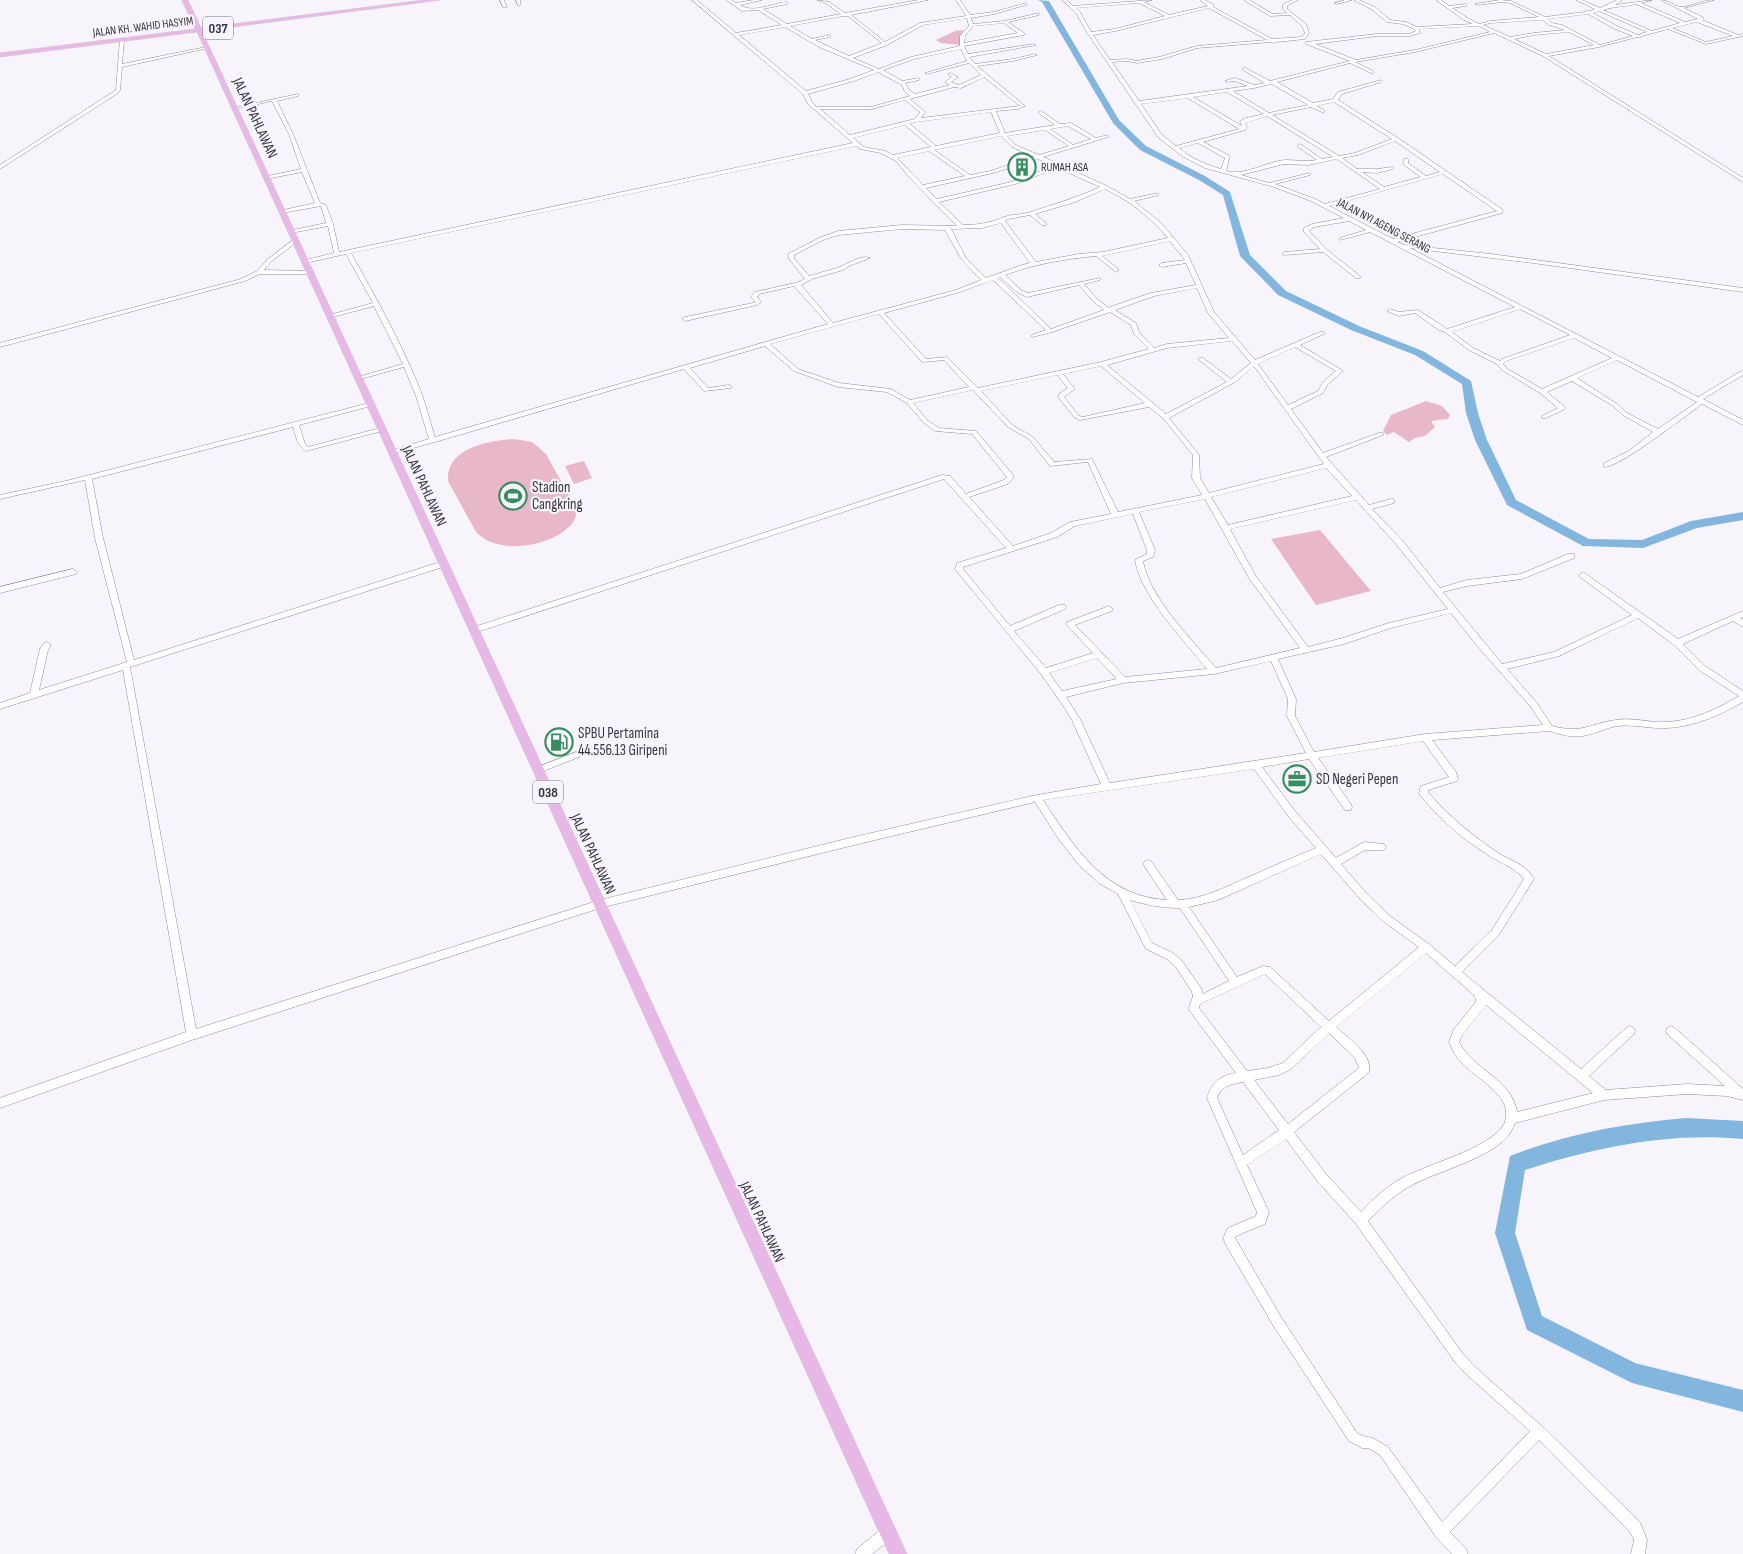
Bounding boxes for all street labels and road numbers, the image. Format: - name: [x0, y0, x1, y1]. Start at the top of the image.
- street label: JALAN KH. WAHID HASYIM: [91, 13, 194, 41]
- road number: 037: [203, 16, 233, 40]
- street label: JALAN PAHLAWAN: [228, 74, 282, 161]
- street label: JALAN NYI AGENG SERANG: [1334, 195, 1433, 257]
- street label: JALAN PAHLAWAN: [397, 442, 451, 529]
- road number: 038: [533, 780, 563, 804]
- street label: JALAN PAHLAWAN: [566, 810, 620, 897]
- street label: JALAN PAHLAWAN: [735, 1178, 789, 1265]

